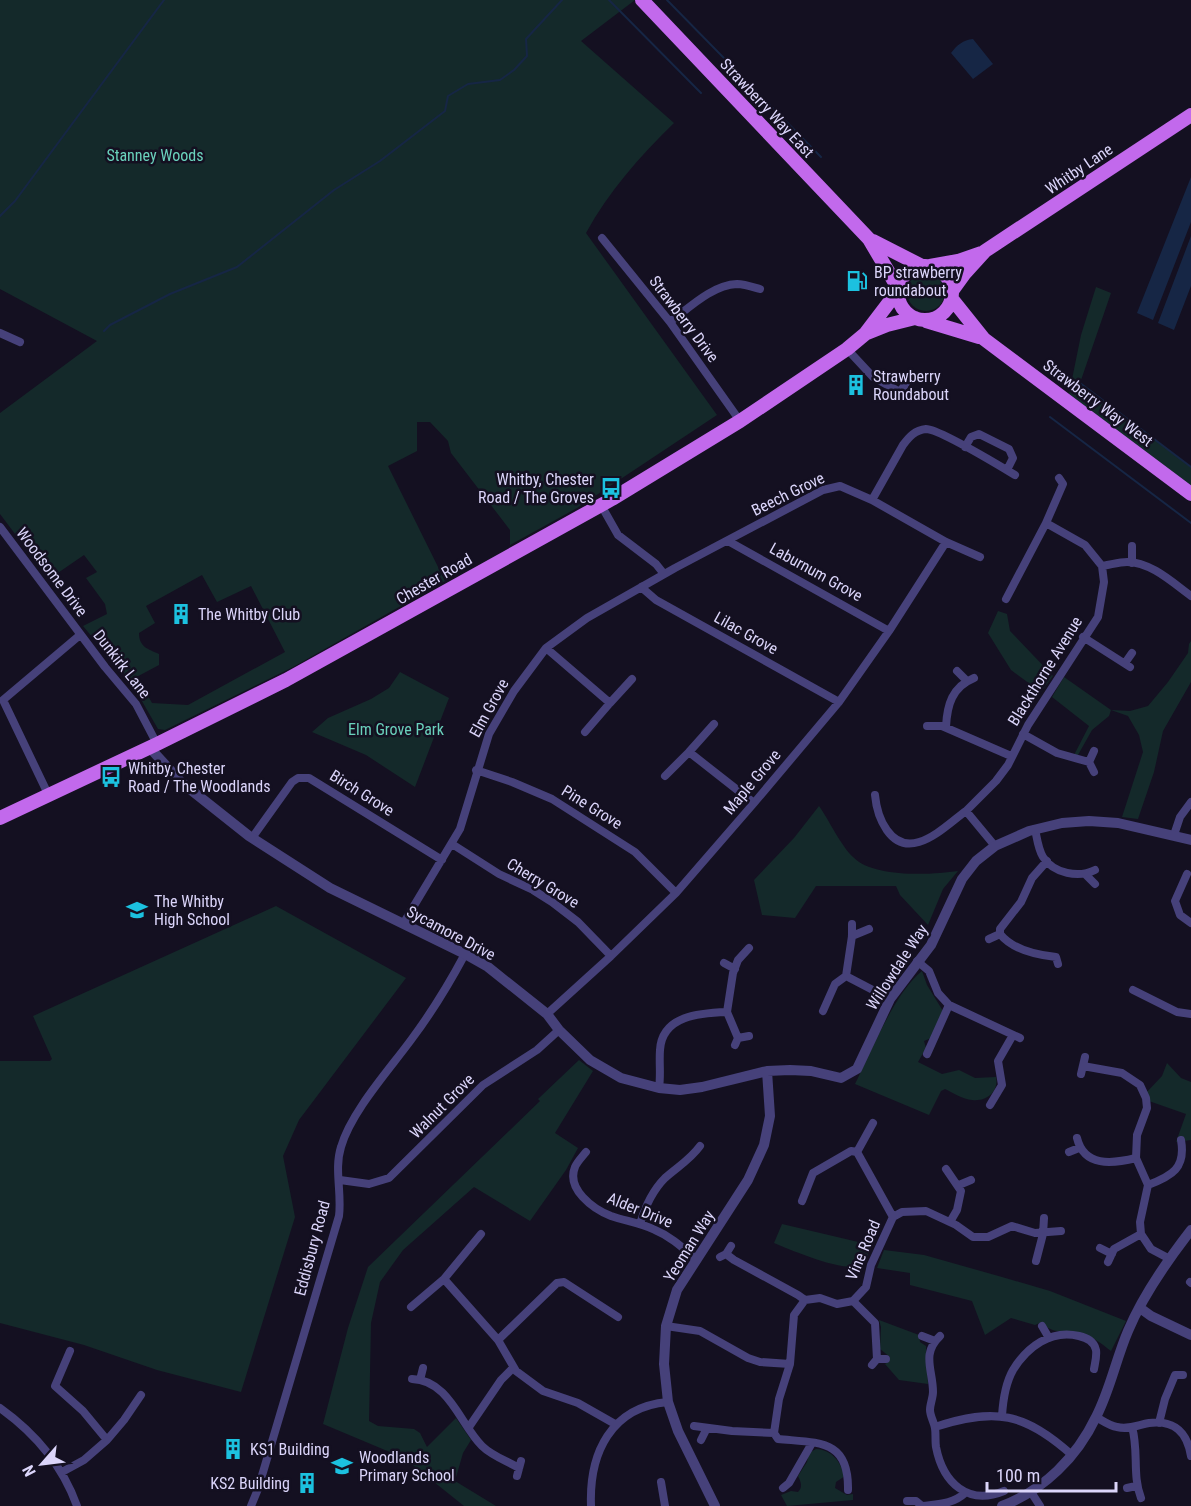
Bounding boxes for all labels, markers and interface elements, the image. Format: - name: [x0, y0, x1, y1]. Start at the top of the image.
- street label: Strawberry Way East: [716, 54, 818, 162]
- street label: Whitby Lane: [1042, 140, 1116, 198]
- park label: Stanney Woods: [106, 146, 204, 165]
- place label: BP strawberry roundabout: [874, 263, 962, 300]
- fuel station icon: BP strawberry roundabout: [845, 269, 869, 293]
- street label: Strawberry Drive: [645, 272, 723, 366]
- street label: Strawberry Way West: [1039, 356, 1157, 451]
- place label: Strawberry Roundabout: [873, 367, 949, 404]
- building icon: Strawberry Roundabout: [844, 373, 868, 397]
- street label: Beech Grove: [748, 468, 828, 520]
- place label: Whitby, Chester Road / The Groves: [478, 470, 594, 507]
- bus stop icon: Whitby, Chester Road / The Groves: [599, 476, 623, 500]
- street label: Woodsome Drive: [12, 524, 92, 620]
- street label: Laburnum Grove: [766, 539, 866, 605]
- street label: Chester Road: [393, 550, 475, 608]
- building icon: The Whitby Club: [169, 602, 193, 626]
- place label: The Whitby Club: [198, 605, 300, 624]
- street label: Lilac Grove: [711, 608, 781, 658]
- street label: Blackthorne Avenue: [1004, 613, 1086, 729]
- street label: Dunkirk Lane: [89, 626, 155, 702]
- street label: Elm Grove: [465, 676, 513, 740]
- park label: Elm Grove Park: [348, 720, 445, 739]
- street label: Maple Grove: [719, 746, 785, 818]
- place label: Whitby, Chester Road / The Woodlands: [128, 759, 271, 796]
- bus stop icon: Whitby, Chester Road / The Woodlands: [99, 765, 123, 789]
- street label: Birch Grove: [326, 766, 398, 820]
- street label: Pine Grove: [558, 781, 626, 833]
- street label: Cherry Grove: [503, 854, 583, 912]
- place label: The Whitby High School: [154, 892, 230, 929]
- school or university icon: The Whitby High School: [125, 898, 149, 922]
- street label: Sycamore Drive: [403, 902, 499, 964]
- street label: Willowdale Way: [862, 920, 932, 1013]
- street label: Walnut Grove: [406, 1070, 478, 1142]
- street label: Alder Drive: [605, 1188, 675, 1232]
- street label: Eddisbury Road: [290, 1198, 334, 1298]
- street label: Yeoman Way: [660, 1206, 719, 1285]
- street label: Vine Road: [842, 1217, 884, 1283]
- north arrow: [12, 1434, 72, 1494]
- building icon: KS1 Building: [221, 1437, 245, 1461]
- place label: KS1 Building: [250, 1440, 330, 1459]
- place label: Woodlands Primary School: [359, 1448, 455, 1485]
- school or university icon: Woodlands Primary School: [330, 1454, 354, 1478]
- scale bar: [987, 1455, 1116, 1493]
- text: N: [19, 1462, 40, 1480]
- text: 100 m: [996, 1465, 1040, 1486]
- building icon: KS2 Building: [295, 1471, 319, 1495]
- place label: KS2 Building: [210, 1474, 290, 1493]

